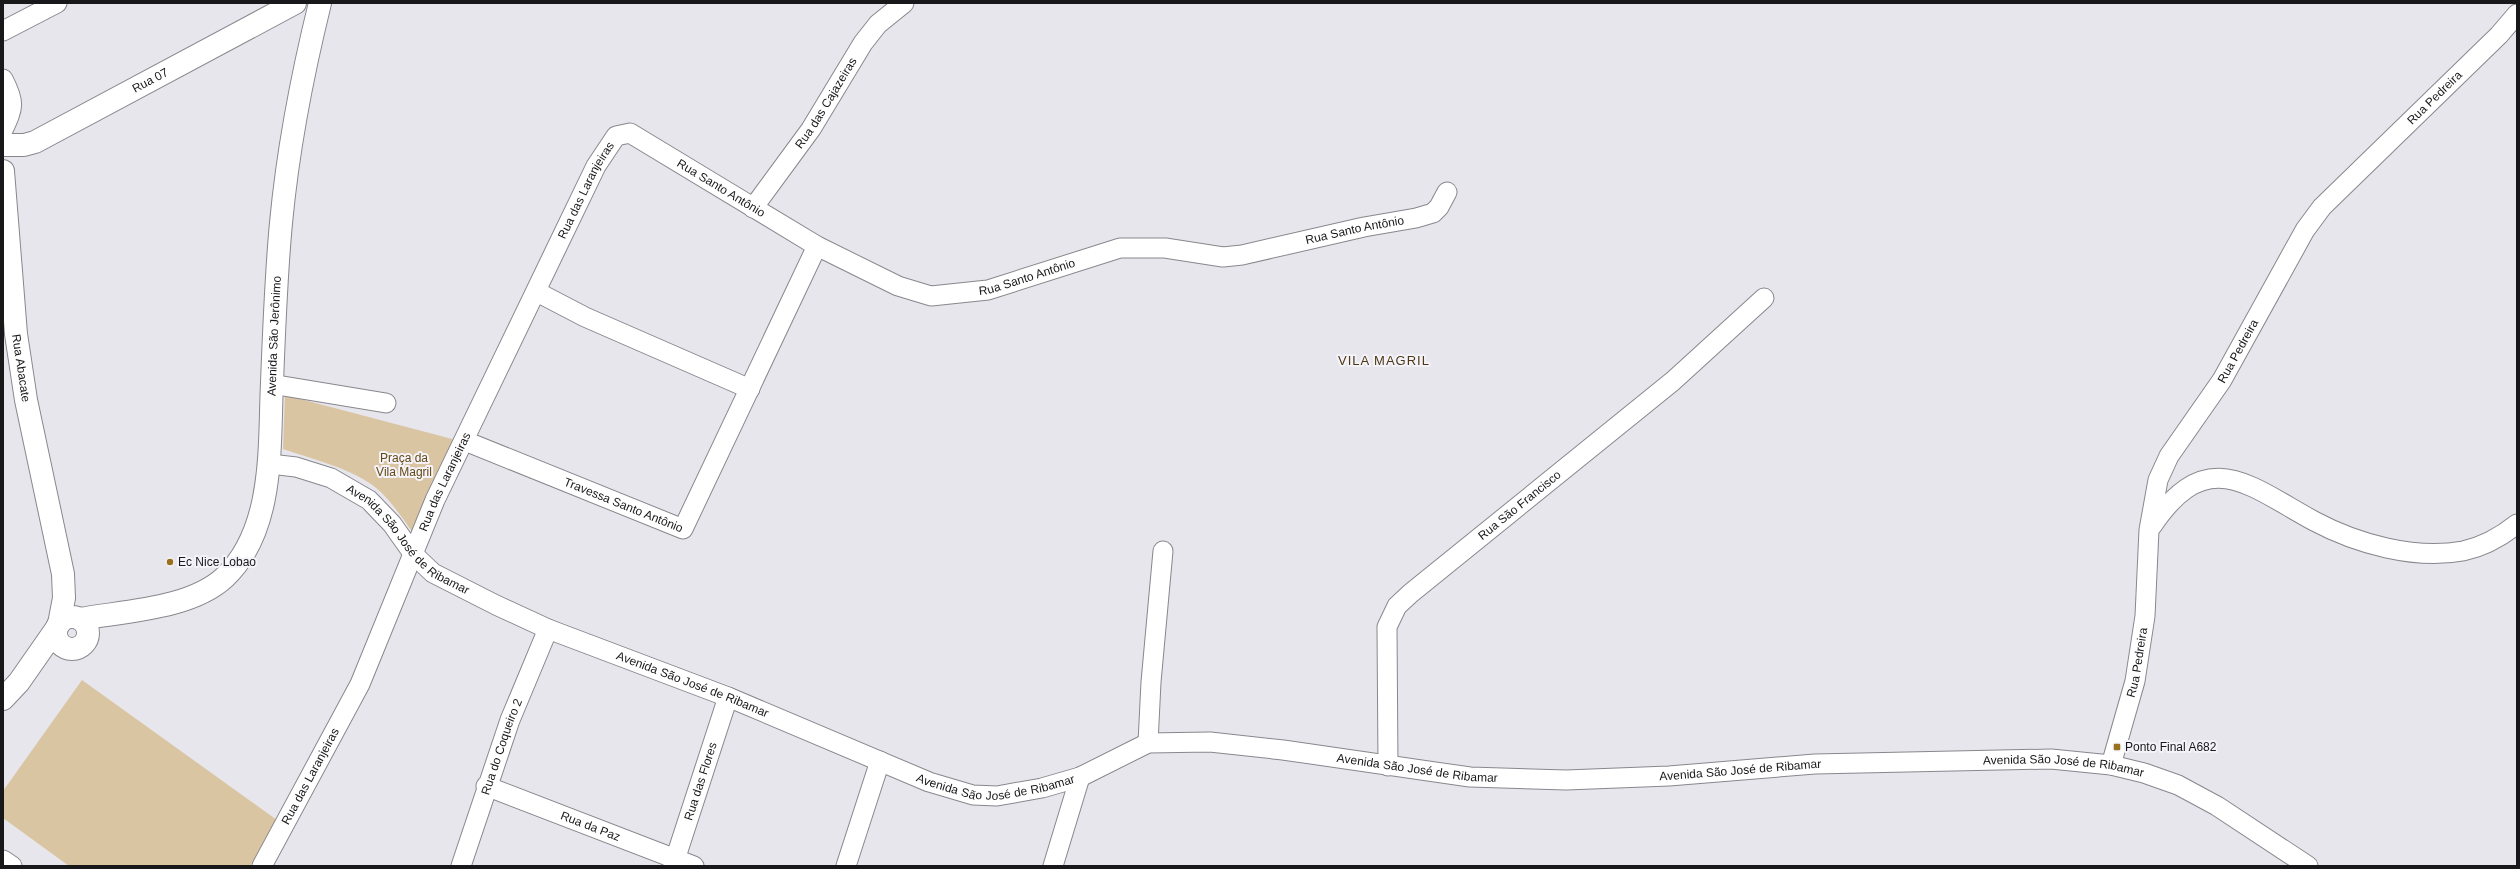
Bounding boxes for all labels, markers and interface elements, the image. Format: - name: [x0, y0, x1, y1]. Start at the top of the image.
- street label: Rua das Cajazeiras: [792, 55, 860, 151]
- street label: Rua 07: [130, 65, 171, 96]
- street label: Rua Pedreira: [2404, 68, 2465, 127]
- street label: Rua das Laranjeiras: [555, 139, 617, 241]
- street label: Rua Santo Antônio: [675, 156, 768, 220]
- street label: Rua Santo Antônio: [1304, 213, 1405, 247]
- street label: Rua Santo Antônio: [978, 256, 1077, 298]
- street label: Avenida São Jerônimo: [264, 275, 284, 396]
- street label: Rua Pedreira: [2215, 317, 2261, 386]
- street label: Rua Abacate: [9, 333, 33, 403]
- district label: VILA MAGRIL: [1338, 353, 1430, 368]
- street label: Rua das Laranjeiras: [416, 430, 474, 533]
- park label: Praça da Vila Magril: [376, 451, 432, 479]
- street label: Rua São Francisco: [1475, 467, 1564, 543]
- street label: Travessa Santo Antônio: [562, 475, 685, 535]
- street label: Avenida São José de Ribamar: [344, 481, 472, 597]
- place label: Ec Nice Lobao: [178, 555, 256, 569]
- marker: Ec Nice Lobao: [165, 557, 175, 567]
- street label: Rua Pedreira: [2124, 626, 2150, 699]
- street label: Avenida São José de Ribamar: [615, 649, 771, 720]
- street label: Rua do Coqueiro 2: [478, 696, 525, 797]
- street label: Rua das Laranjeiras: [279, 726, 342, 827]
- street label: Rua das Flores: [681, 740, 720, 822]
- place label: Ponto Final A682: [2125, 740, 2217, 754]
- marker: Ponto Final A682: [2112, 742, 2122, 752]
- street label: Avenida São José de Ribamar: [1336, 751, 1498, 785]
- street label: Avenida São José de Ribamar: [1983, 752, 2145, 780]
- street label: Avenida São José de Ribamar: [1659, 757, 1821, 783]
- street label: Avenida São José de Ribamar: [915, 767, 1077, 785]
- text: Avenida São José de Ribamar: [914, 771, 1076, 803]
- street label: Rua da Paz: [559, 808, 622, 844]

